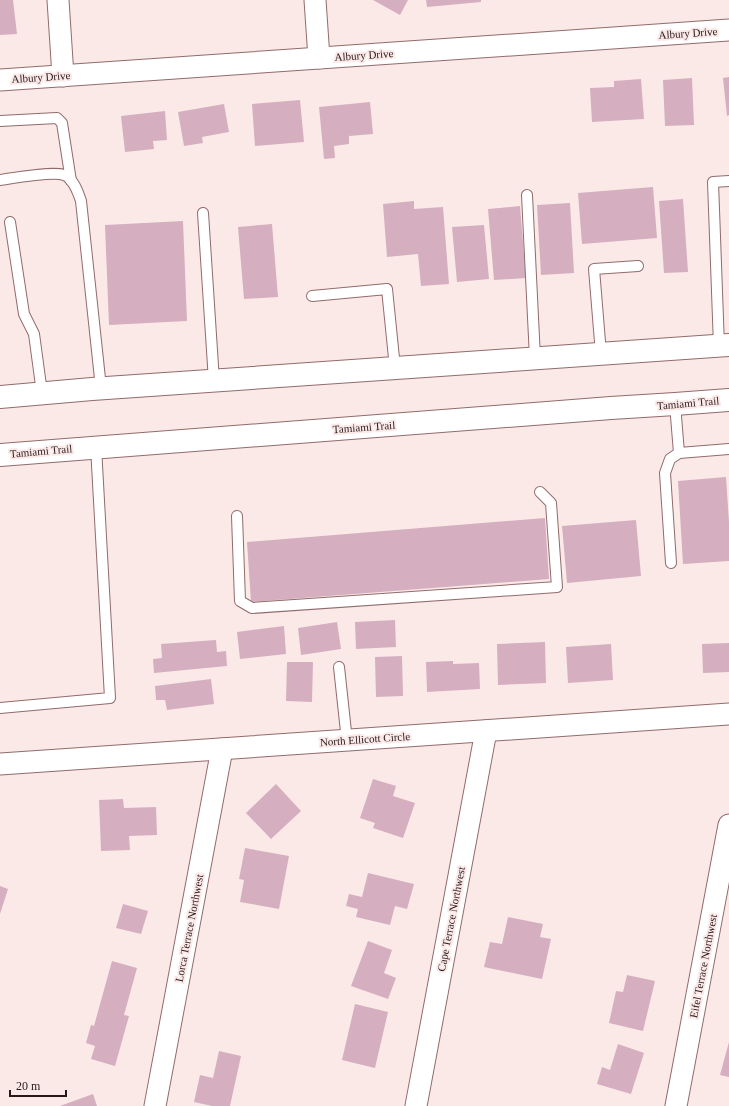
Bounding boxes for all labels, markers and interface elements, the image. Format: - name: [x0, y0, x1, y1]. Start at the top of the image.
- street label: Albury Drive: [658, 25, 718, 41]
- street label: Albury Drive: [334, 47, 394, 63]
- street label: Albury Drive: [11, 69, 71, 85]
- street label: Tamiami Trail: [656, 394, 720, 412]
- street label: Tamiami Trail: [332, 419, 396, 435]
- street label: Tamiami Trail: [9, 442, 73, 460]
- street label: North Ellicott Circle: [319, 730, 411, 748]
- street label: Cape Terrace Northwest: [435, 866, 467, 972]
- street label: Lorca Terrace Northwest: [173, 873, 205, 983]
- street label: Eifel Terrace Northwest: [687, 913, 719, 1019]
- scale bar: [10, 1072, 66, 1098]
- text: 20 m: [16, 1079, 41, 1093]

